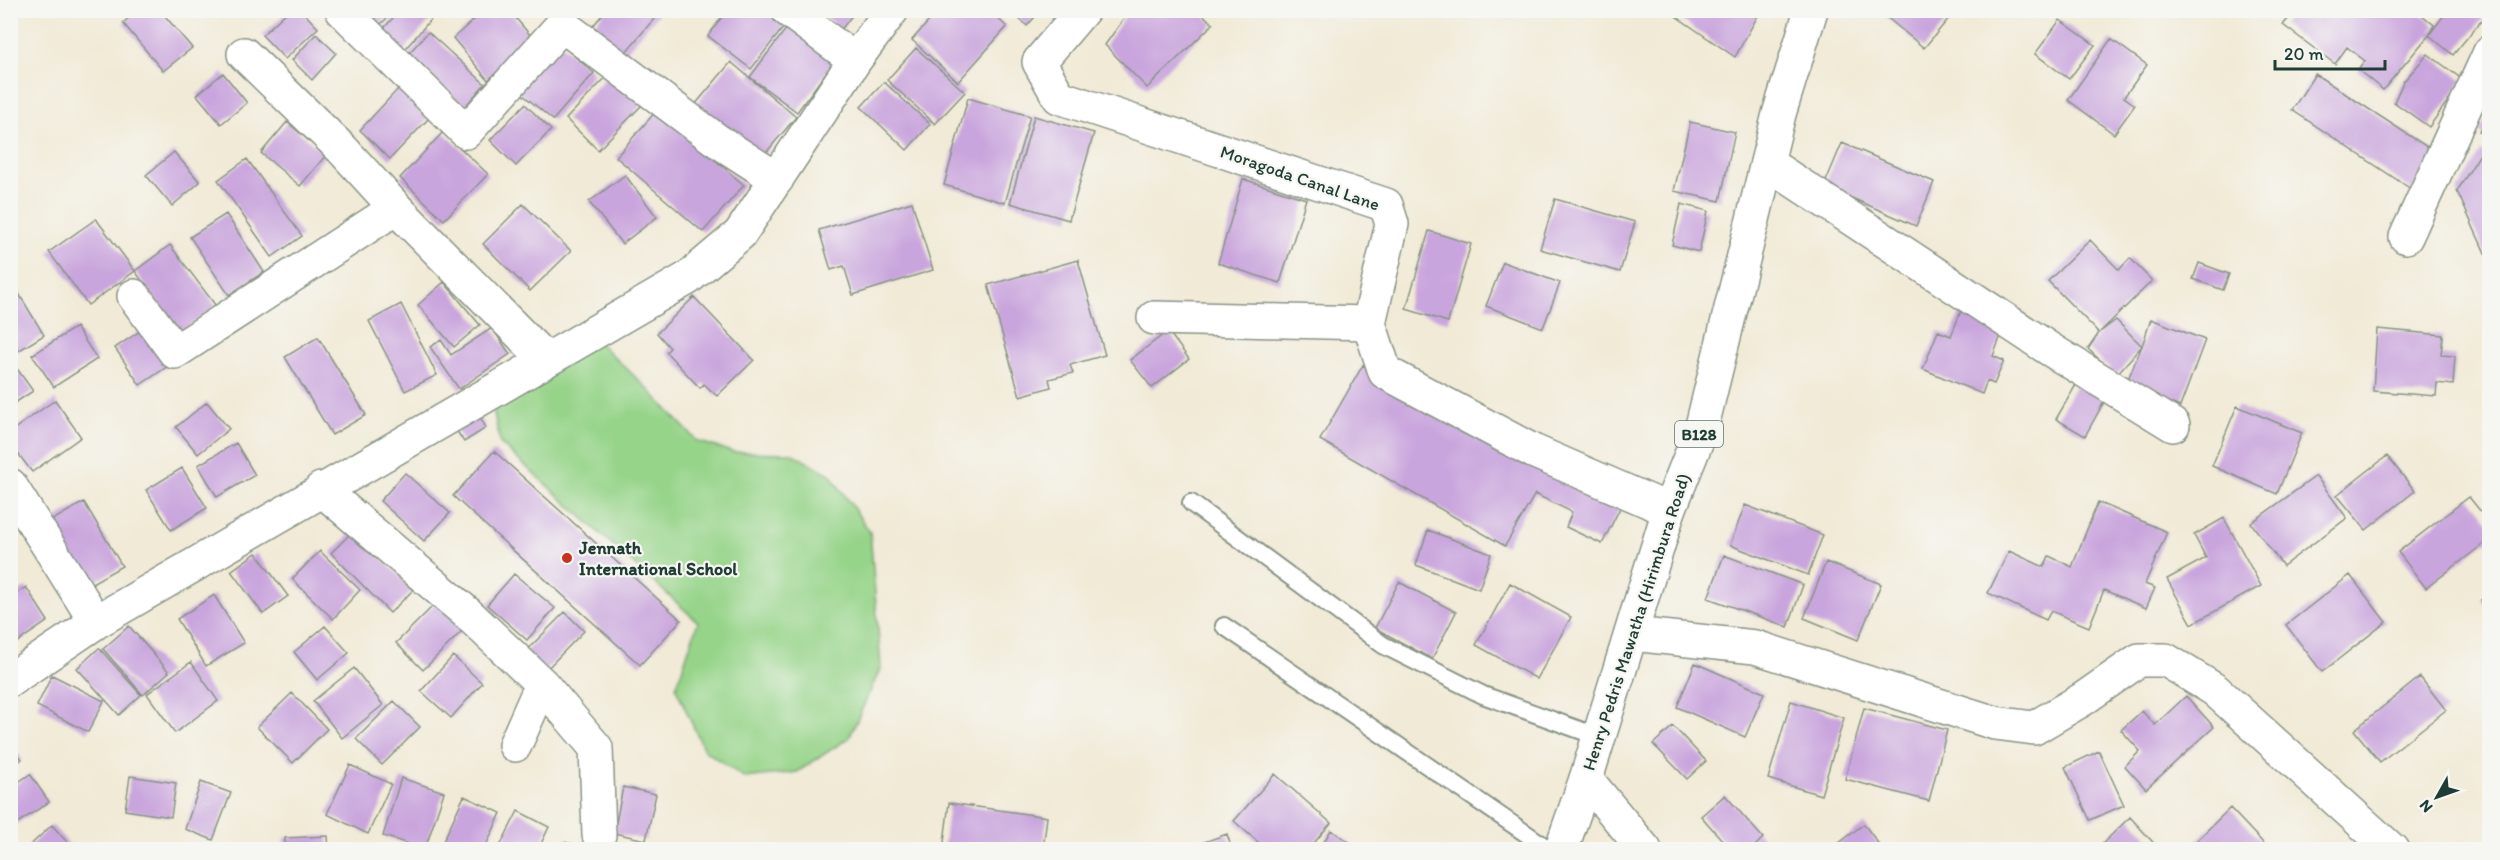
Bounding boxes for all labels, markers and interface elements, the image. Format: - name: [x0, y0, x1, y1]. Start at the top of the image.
- scale bar: [2275, 33, 2384, 71]
- text: 20 m: [2284, 43, 2324, 65]
- street label: Moragoda Canal Lane: [1217, 140, 1383, 216]
- road number: B128: [1675, 421, 1723, 447]
- street label: Henry Pedris Mawatha (Hirimbura Road): [1577, 471, 1695, 773]
- place label: Jennath International School: [578, 537, 738, 580]
- marker: Jennath International School: [560, 551, 574, 565]
- north arrow: [2407, 767, 2467, 827]
- text: N: [2415, 796, 2437, 817]

